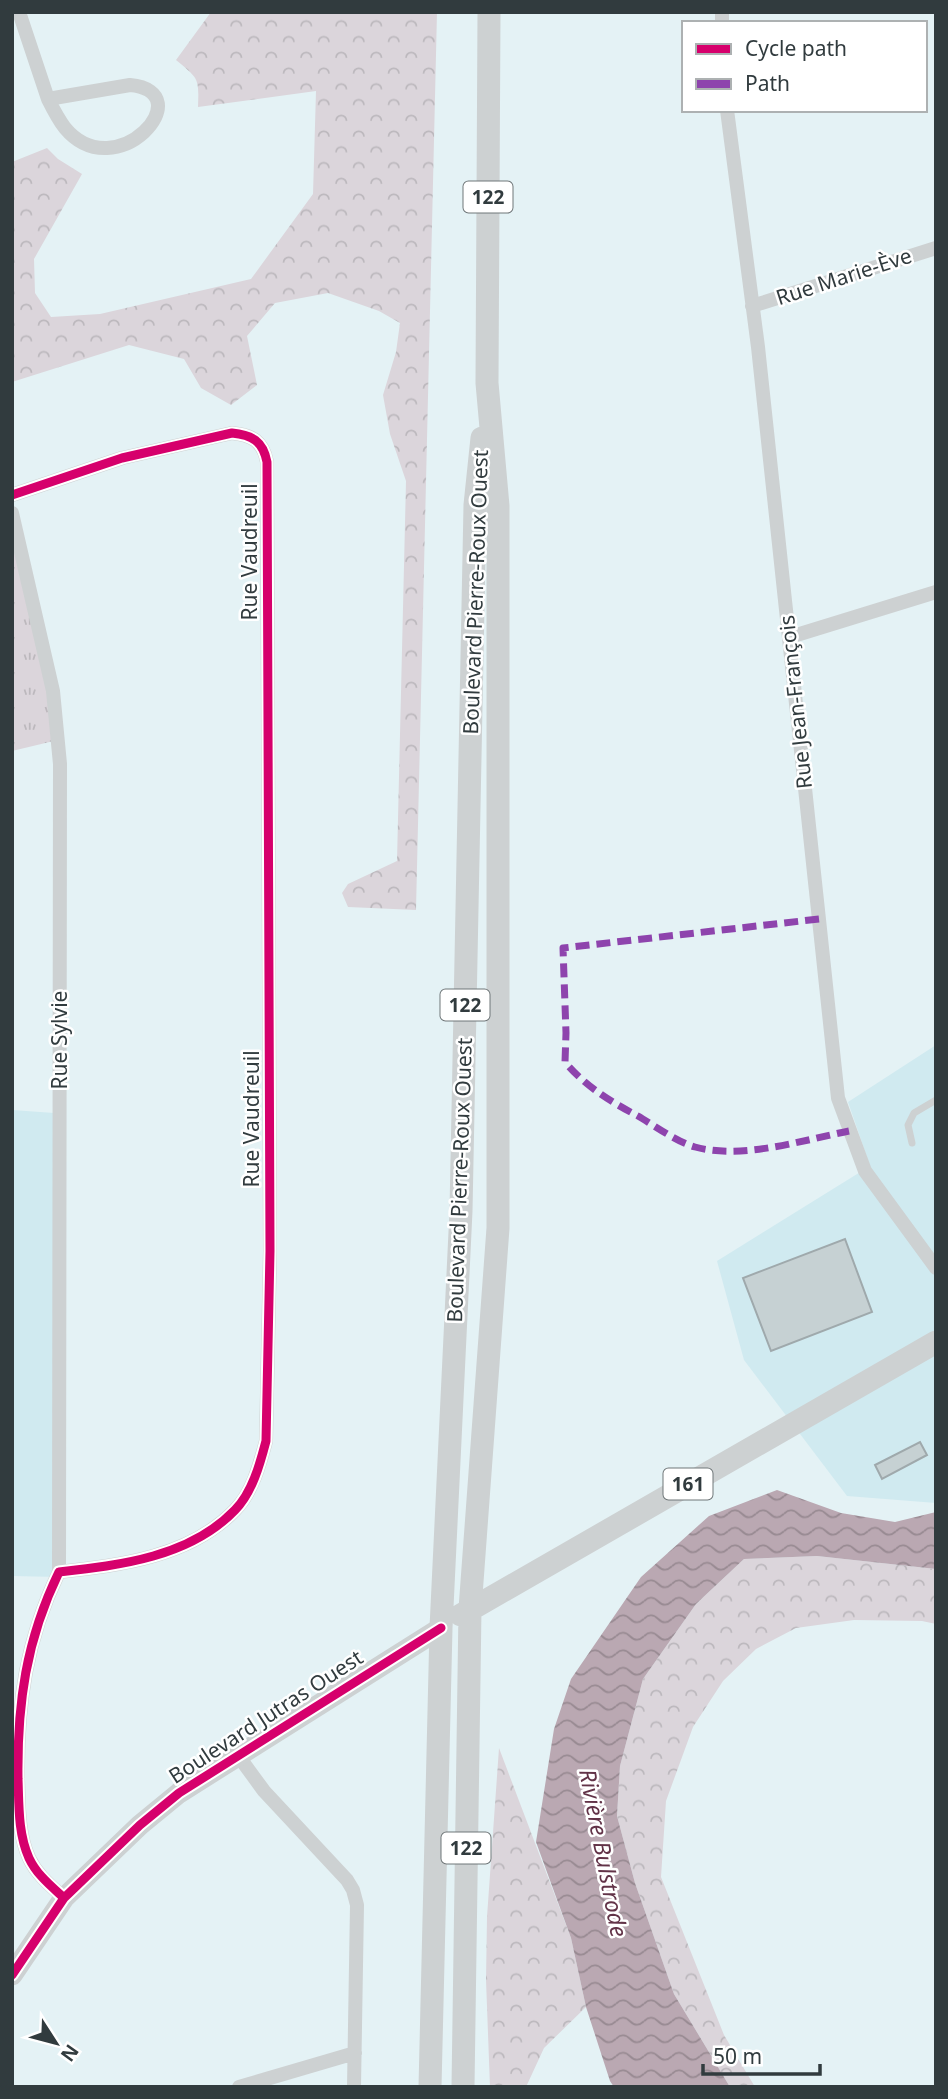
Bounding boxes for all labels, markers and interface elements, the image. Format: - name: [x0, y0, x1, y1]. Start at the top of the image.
- legend: [682, 21, 927, 112]
- text: Cycle path: [745, 34, 847, 62]
- text: Path: [745, 69, 790, 97]
- road number: 122: [463, 182, 512, 212]
- street label: Rue Marie-Ève: [772, 241, 915, 311]
- street label: Boulevard Pierre-Roux Ouest: [456, 449, 494, 735]
- street label: Rue Vaudreuil: [235, 483, 263, 621]
- street label: Rue Jean-François: [772, 614, 818, 790]
- road number: 122: [440, 990, 490, 1021]
- street label: Rue Sylvie: [45, 991, 73, 1089]
- street label: Boulevard Pierre-Roux Ouest: [440, 1037, 478, 1323]
- street label: Rue Vaudreuil: [237, 1050, 265, 1188]
- road number: 161: [664, 1468, 712, 1500]
- street label: Boulevard Jutras Ouest: [163, 1643, 368, 1789]
- water label: Rivière Bulstrode: [572, 1766, 636, 1940]
- road number: 122: [442, 1832, 490, 1864]
- north arrow: [21, 2008, 91, 2078]
- scale bar: [703, 2032, 820, 2076]
- text: N: [55, 2039, 85, 2067]
- text: 50 m: [713, 2042, 762, 2070]

